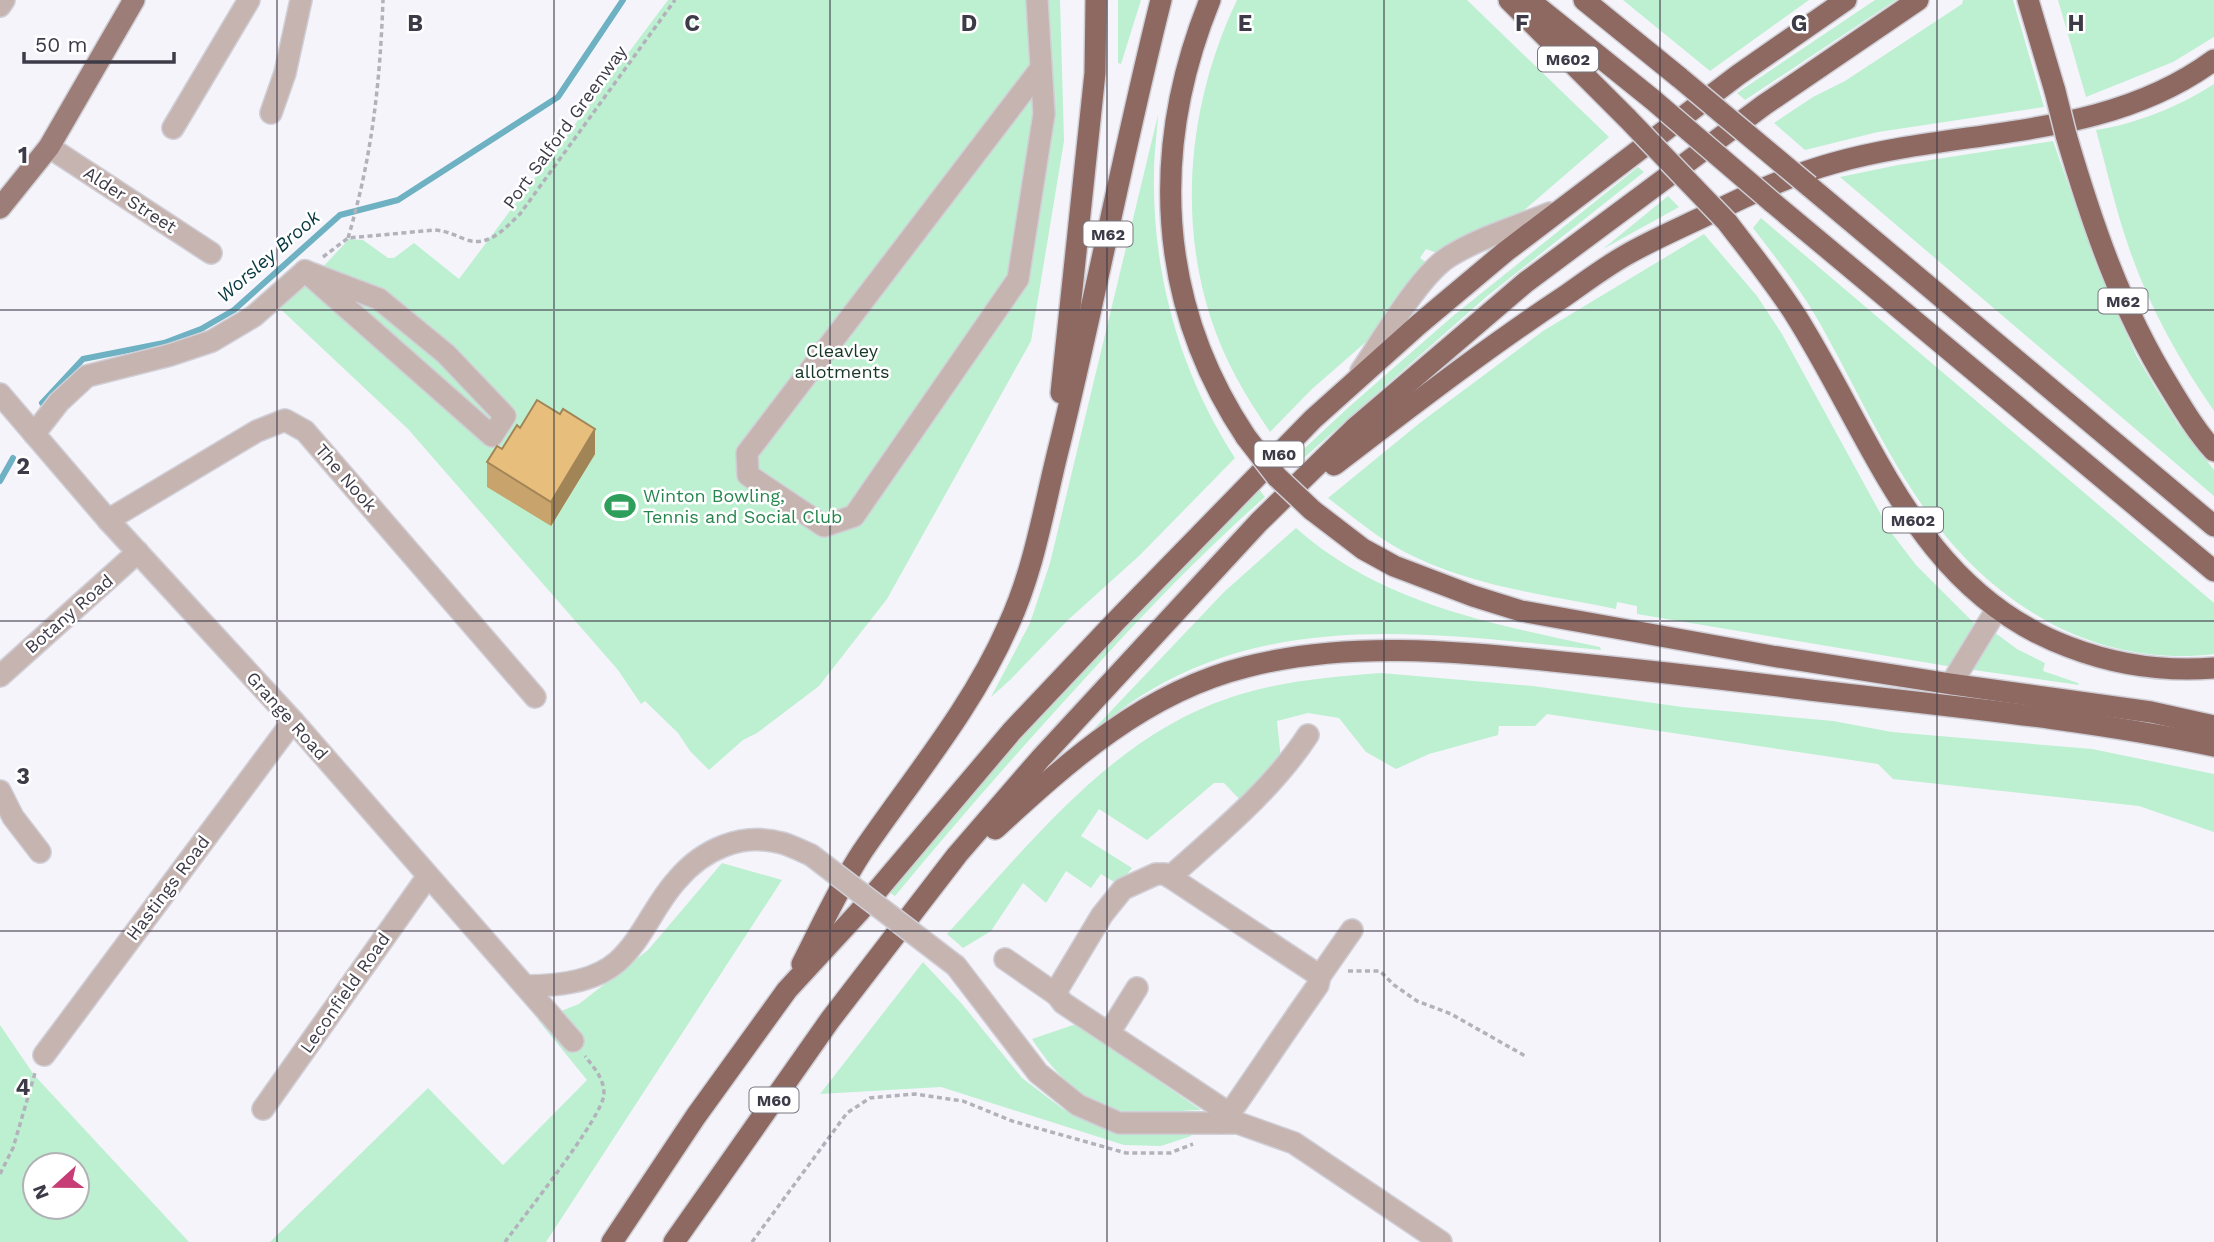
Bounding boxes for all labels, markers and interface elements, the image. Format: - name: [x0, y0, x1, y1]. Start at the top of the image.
- text: B: [407, 10, 423, 37]
- text: C: [684, 10, 700, 37]
- text: D: [961, 10, 977, 37]
- text: E: [1238, 10, 1252, 37]
- text: F: [1515, 10, 1529, 37]
- text: G: [1791, 10, 1807, 37]
- text: H: [2067, 10, 2085, 37]
- scale bar: [24, 21, 175, 65]
- text: 50 m: [35, 32, 87, 57]
- street label: Port Salford Greenway: [498, 40, 631, 213]
- road number: M602: [1538, 46, 1598, 72]
- text: 1: [18, 142, 28, 169]
- street label: Alder Street: [80, 162, 181, 238]
- water label: Worsley Brook: [212, 205, 325, 307]
- road number: M62: [1084, 222, 1132, 246]
- road number: M62: [2098, 288, 2148, 314]
- park label: Cleavley allotments: [795, 340, 889, 382]
- street label: The Nook: [311, 439, 382, 516]
- road number: M60: [1254, 442, 1304, 467]
- text: 2: [16, 453, 30, 480]
- place label: Winton Bowling, Tennis and Social Club: [643, 485, 842, 527]
- sports icon: Winton Bowling, Tennis and Social Club: [603, 489, 637, 523]
- road number: M602: [1883, 508, 1943, 533]
- street label: Botany Road: [20, 570, 117, 658]
- street label: Grange Road: [242, 667, 332, 764]
- text: 3: [16, 763, 30, 790]
- street label: Hastings Road: [121, 831, 214, 944]
- street label: Leconfield Road: [295, 929, 394, 1057]
- text: 4: [16, 1074, 31, 1101]
- road number: M60: [750, 1088, 798, 1112]
- north arrow: [21, 1151, 91, 1221]
- text: N: [27, 1181, 54, 1203]

